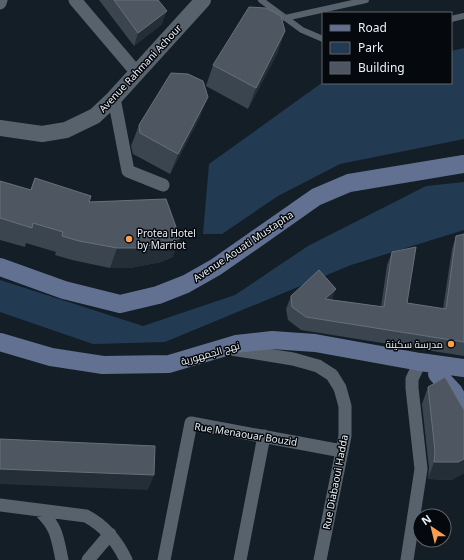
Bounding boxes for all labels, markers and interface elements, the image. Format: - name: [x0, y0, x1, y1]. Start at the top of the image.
- legend: [322, 12, 452, 84]
- text: Road: [358, 19, 387, 36]
- street label: Avenue Rahmani Achour: [95, 21, 185, 115]
- text: Park: [358, 39, 384, 56]
- text: Building: [358, 59, 405, 76]
- street label: Avenue Aouati Mustapha: [190, 207, 296, 285]
- place label: Protea Hotel by Marriot: [137, 226, 196, 252]
- marker: Protea Hotel by Marriot: [124, 234, 134, 244]
- place label: مدرسة سكينة: [385, 337, 443, 351]
- street label: نهج الجمهورية: [179, 338, 241, 368]
- marker: مدرسة سكينة: [446, 339, 456, 349]
- street label: Rue Menaouar Bouzid: [194, 419, 298, 449]
- street label: Rue Diabaoui Hadda: [319, 433, 351, 531]
- north arrow: [412, 508, 452, 548]
- text: N: [418, 511, 434, 528]

